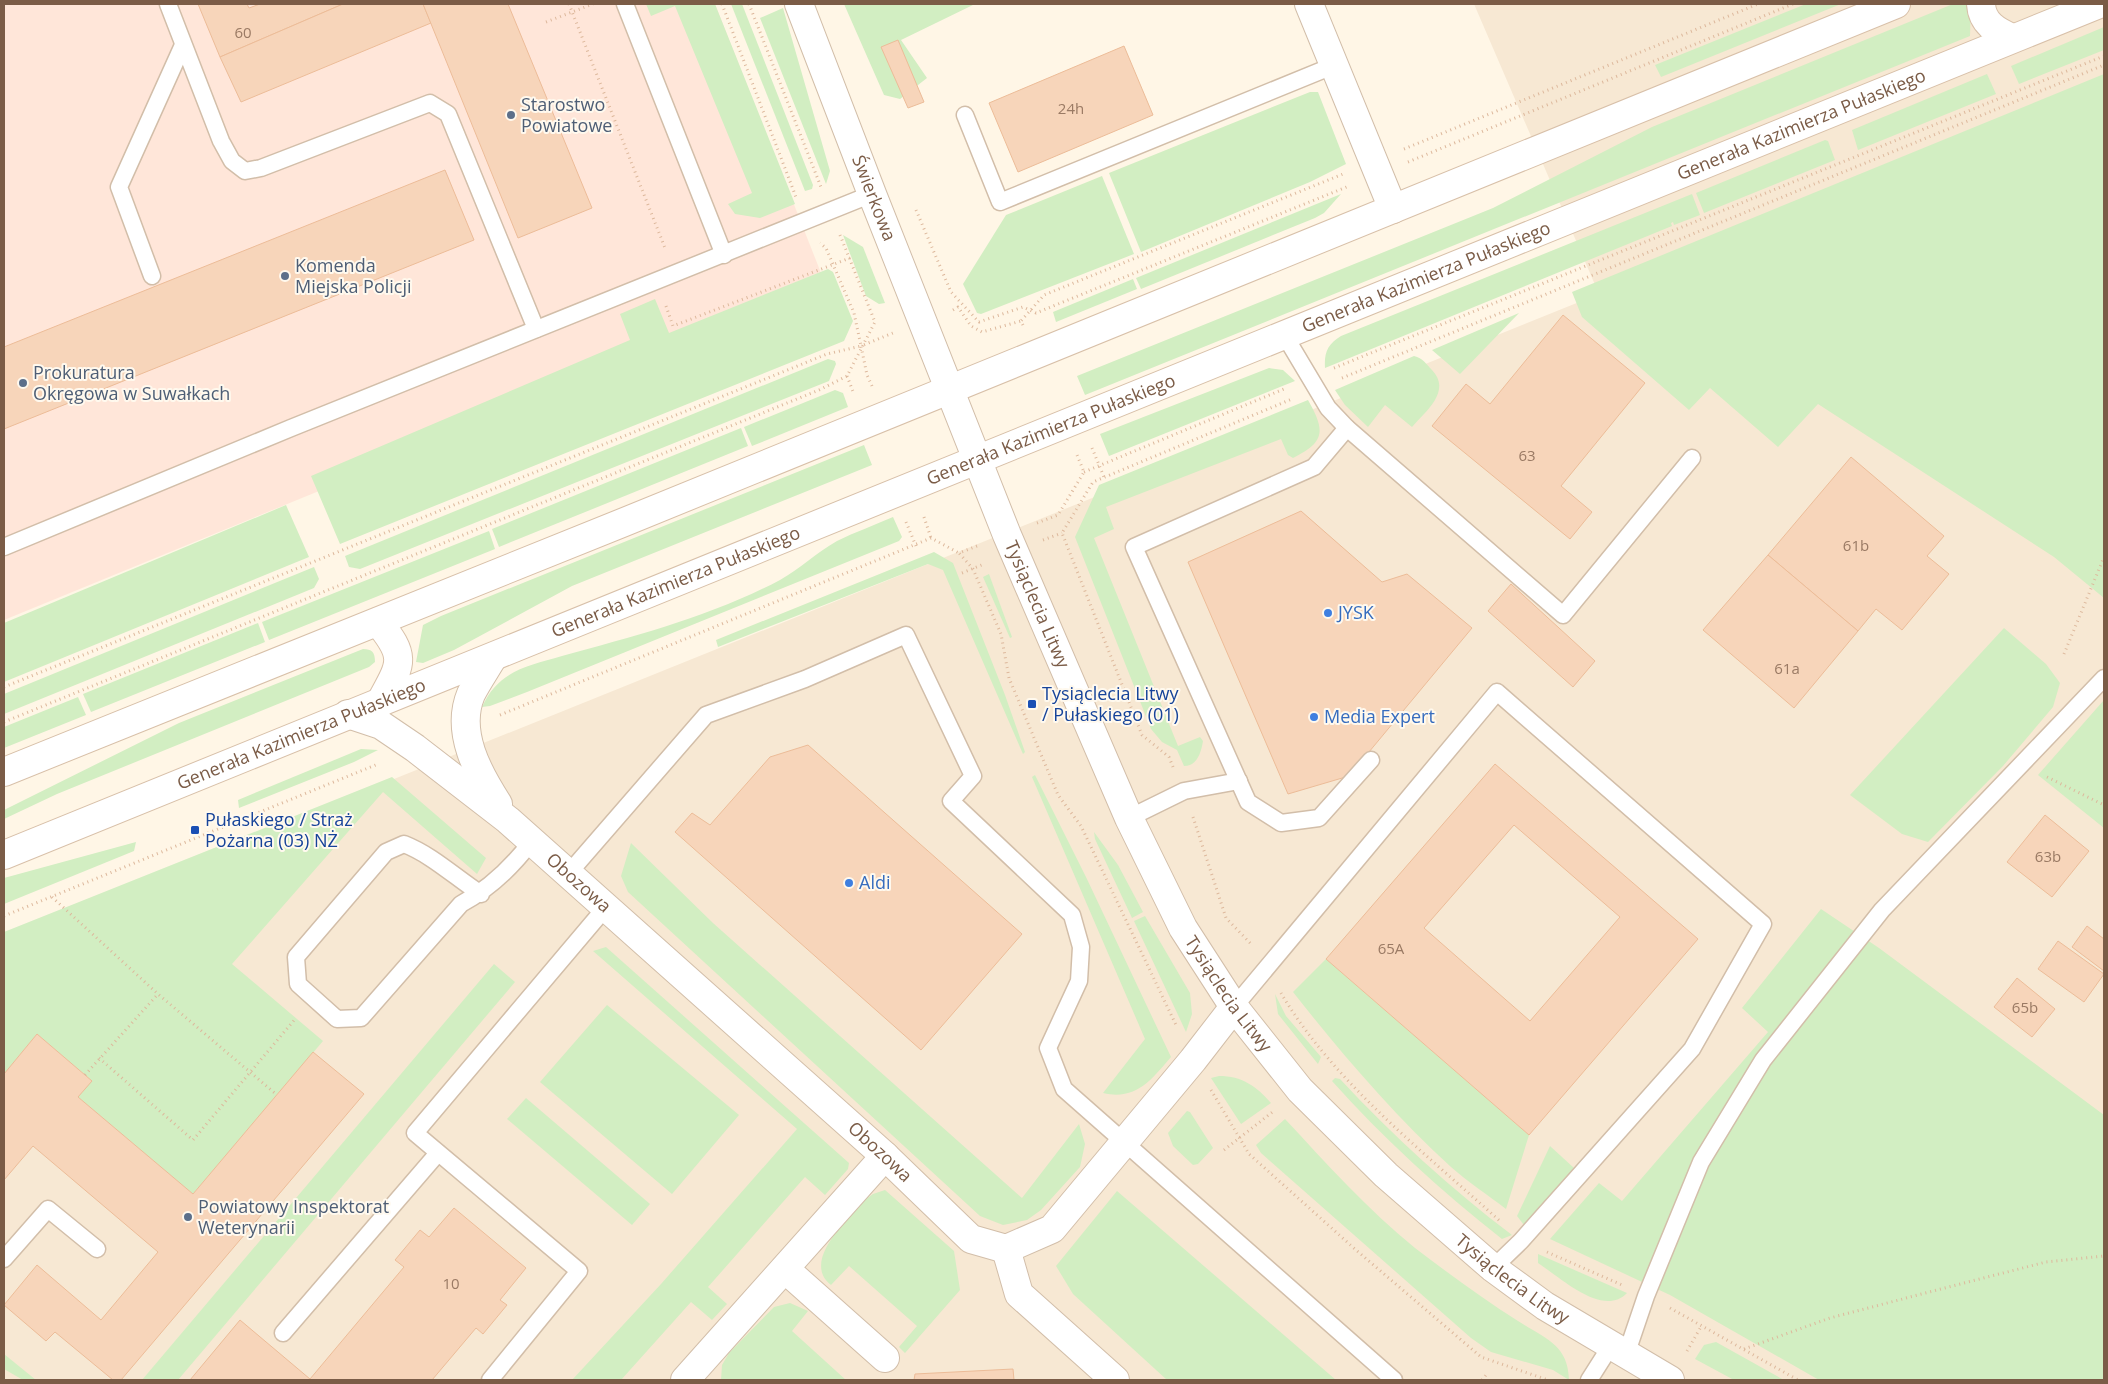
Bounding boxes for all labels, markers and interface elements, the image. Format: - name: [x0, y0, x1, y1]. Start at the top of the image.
- house number: 60: [234, 22, 252, 42]
- street label: Generała Kazimierza Pułaskiego: [1673, 63, 1929, 185]
- place label: Starostwo Powiatowe: [521, 92, 612, 137]
- house number: 24h: [1058, 98, 1084, 118]
- marker: Starostwo Powiatowe: [505, 109, 517, 121]
- street label: Świerkowa: [847, 151, 902, 244]
- street label: Generała Kazimierza Pułaskiego: [1298, 215, 1554, 338]
- place label: Komenda Miejska Policji: [295, 253, 412, 298]
- marker: Komenda Miejska Policji: [279, 270, 291, 282]
- place label: Prokuratura Okręgowa w Suwałkach: [33, 360, 230, 405]
- street label: Generała Kazimierza Pułaskiego: [923, 368, 1179, 490]
- marker: Prokuratura Okręgowa w Suwałkach: [17, 377, 29, 389]
- house number: 63: [1518, 445, 1536, 465]
- street label: Generała Kazimierza Pułaskiego: [547, 520, 803, 643]
- house number: 61b: [1843, 535, 1869, 555]
- street label: Tysiąclecia Litwy: [1000, 537, 1076, 672]
- place label: JYSK: [1336, 600, 1375, 624]
- marker: JYSK: [1322, 607, 1334, 619]
- house number: 61a: [1774, 658, 1800, 678]
- street label: Generała Kazimierza Pułaskiego: [173, 672, 429, 795]
- place label: Tysiąclecia Litwy / Pułaskiego (01): [1042, 681, 1179, 726]
- marker: Tysiąclecia Litwy / Pułaskiego (01): [1026, 698, 1038, 710]
- place label: Media Expert: [1324, 704, 1435, 728]
- marker: Media Expert: [1308, 711, 1320, 723]
- place label: Pułaskiego / Straż Pożarna (03) NŻ: [205, 807, 353, 852]
- marker: Pułaskiego / Straż Pożarna (03) NŻ: [189, 824, 201, 836]
- house number: 63b: [2035, 846, 2061, 866]
- street label: Obozowa: [542, 847, 617, 917]
- place label: Aldi: [859, 870, 890, 894]
- marker: Aldi: [843, 877, 855, 889]
- street label: Tysiąclecia Litwy: [1180, 931, 1279, 1057]
- house number: 65A: [1378, 938, 1405, 958]
- house number: 65b: [2012, 997, 2038, 1017]
- street label: Obozowa: [843, 1116, 918, 1187]
- place label: Powiatowy Inspektorat Weterynarii: [198, 1194, 389, 1239]
- marker: Powiatowy Inspektorat Weterynarii: [182, 1211, 194, 1223]
- street label: Tysiąclecia Litwy: [1451, 1228, 1575, 1329]
- house number: 10: [442, 1273, 460, 1293]

